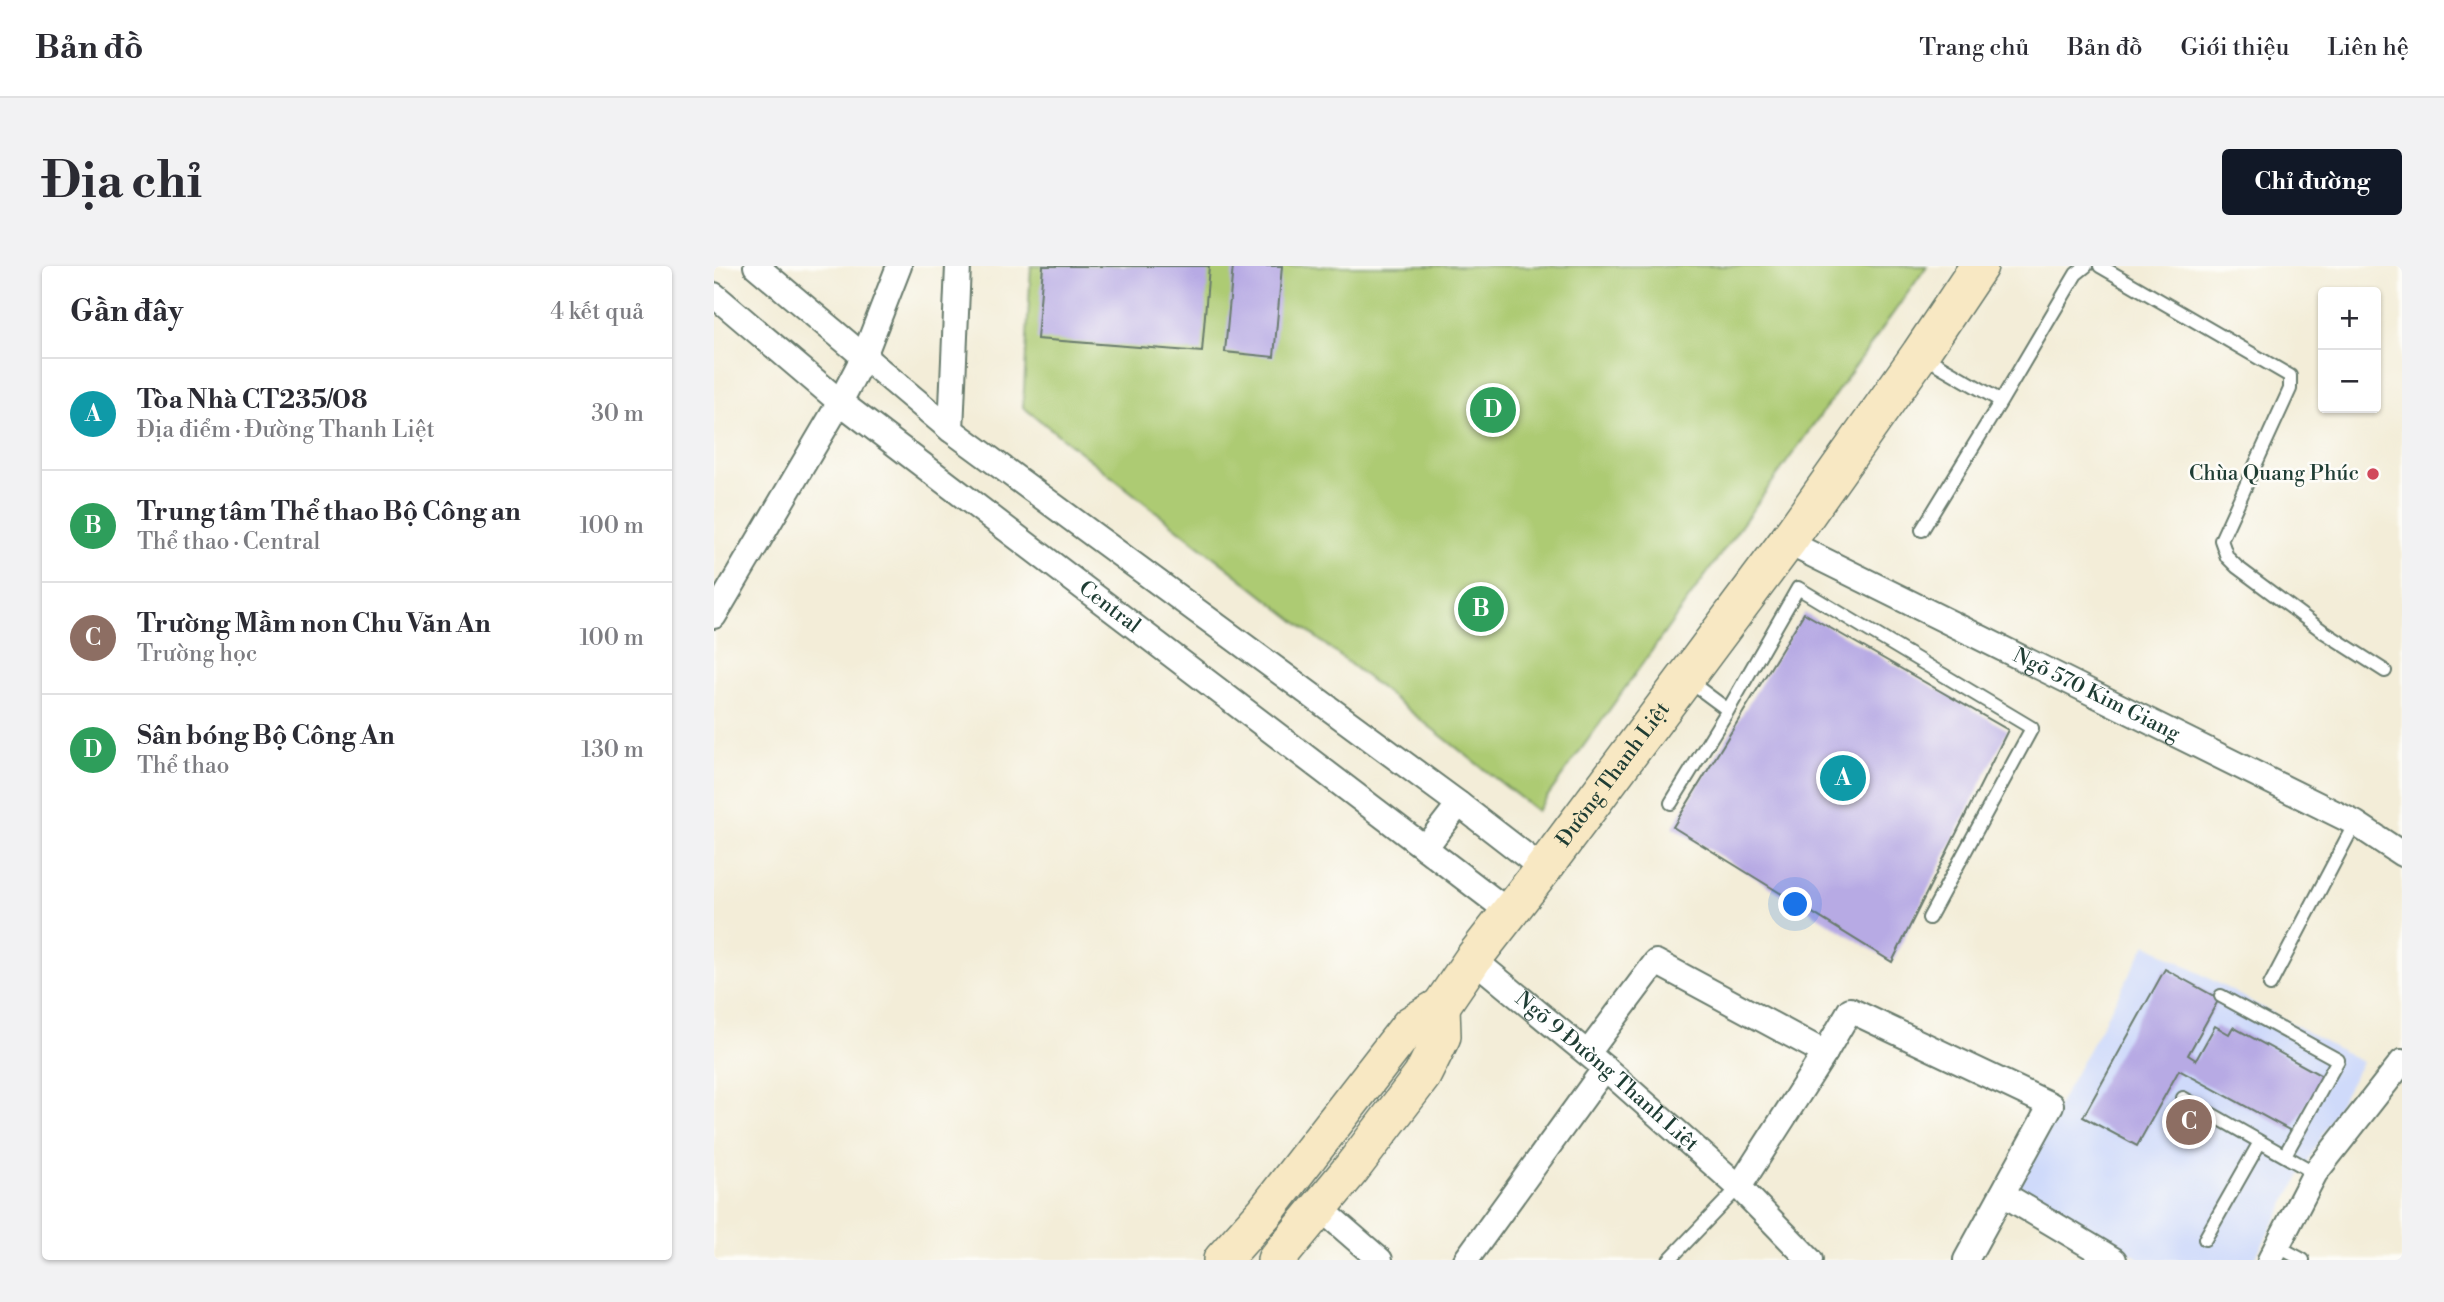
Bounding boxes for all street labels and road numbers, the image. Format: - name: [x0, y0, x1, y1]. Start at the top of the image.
- street label: Central: [1073, 576, 1145, 639]
- street label: Ngõ 570 Kim Giang: [2008, 643, 2184, 747]
- street label: Đường Thanh Liệt: [1551, 697, 1676, 852]
- street label: Ngõ 9 Đường Thanh Liệt: [1510, 986, 1704, 1158]

